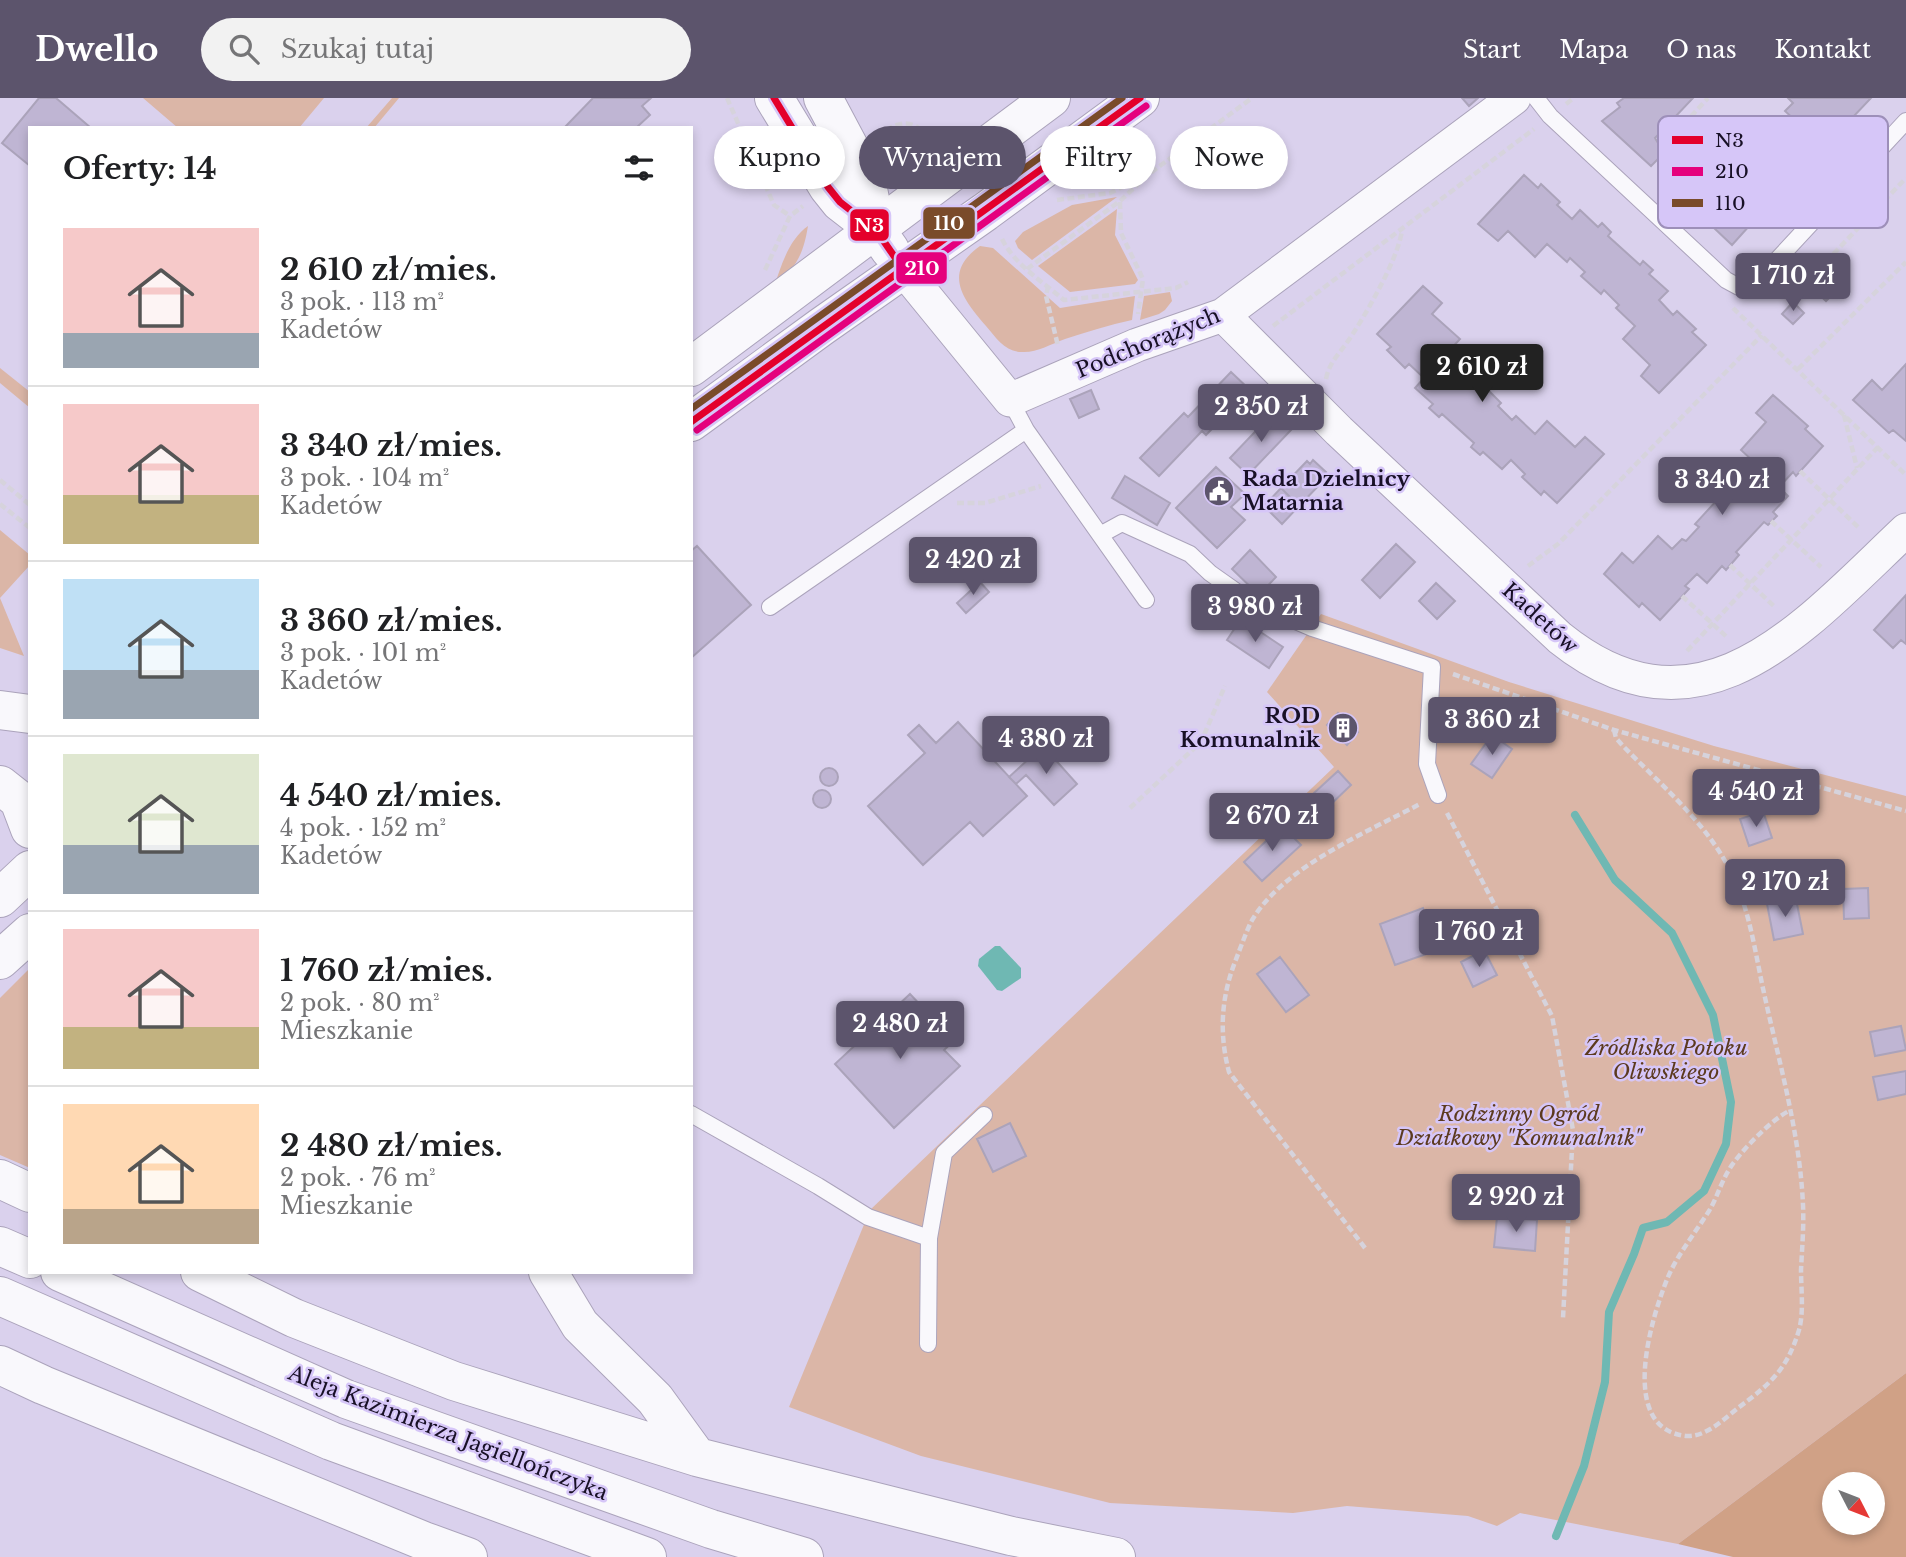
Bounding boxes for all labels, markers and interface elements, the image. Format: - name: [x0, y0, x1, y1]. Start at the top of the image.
- search box: [201, 18, 691, 81]
- text: Dwello: [35, 29, 159, 70]
- icon: search: [225, 30, 263, 68]
- text: Szukaj tutaj: [281, 33, 434, 65]
- text: Start: [1463, 35, 1521, 64]
- text: Mapa: [1559, 35, 1628, 64]
- text: O nas: [1666, 35, 1737, 64]
- text: Kontakt: [1775, 35, 1871, 64]
- legend: [1658, 116, 1888, 228]
- chip: Kupno: [714, 126, 845, 189]
- chip: Wynajem: [859, 126, 1026, 189]
- chip: Filtry: [1040, 126, 1156, 189]
- chip: Nowe: [1170, 126, 1288, 189]
- text: N3: [1715, 129, 1744, 152]
- icon: filters: [620, 149, 658, 187]
- text: Oferty: 14: [63, 150, 217, 187]
- text: 210: [1715, 160, 1749, 183]
- text: 110: [1715, 192, 1746, 215]
- line badge: 110: [922, 206, 976, 240]
- line badge: N3: [849, 208, 890, 242]
- text: 110: [934, 212, 964, 235]
- text: N3: [854, 214, 884, 237]
- text: 2 610 zł/mies.: [280, 251, 497, 288]
- line badge: 210: [895, 251, 948, 285]
- pin: 1 710 zł: [1721, 254, 1865, 313]
- icon: home: [119, 256, 203, 340]
- text: 210: [905, 257, 940, 280]
- text: 1 710 zł: [1751, 262, 1835, 290]
- text: 3 pok. · 113 m²: [280, 288, 444, 316]
- street label: Podchorążych: [1072, 302, 1224, 384]
- text: Kadetów: [280, 316, 382, 344]
- pin: 2 610 zł: [1410, 344, 1554, 404]
- text: 2 610 zł: [1436, 353, 1528, 381]
- pin: 2 350 zł: [1189, 384, 1333, 444]
- text: 2 350 zł: [1214, 393, 1308, 421]
- text: 3 340 zł/mies.: [280, 427, 502, 464]
- icon: home: [119, 432, 203, 516]
- pin: 3 340 zł: [1650, 458, 1794, 517]
- text: 3 pok. · 104 m²: [280, 464, 449, 492]
- place label: Rada Dzielnicy Matarnia: [1242, 466, 1411, 516]
- text: 3 340 zł: [1674, 466, 1770, 494]
- public building icon: Rada Dzielnicy Matarnia: [1202, 474, 1236, 508]
- text: Kadetów: [280, 492, 382, 520]
- pin: 2 420 zł: [901, 538, 1045, 597]
- text: 2 420 zł: [925, 546, 1021, 574]
- street label: Kadetów: [1497, 577, 1583, 659]
- pin: 3 980 zł: [1183, 584, 1327, 644]
- text: 3 980 zł: [1207, 593, 1303, 621]
- text: 3 360 zł/mies.: [280, 602, 502, 639]
- icon: home: [119, 607, 203, 691]
- text: 3 pok. · 101 m²: [280, 639, 446, 667]
- text: Kadetów: [280, 667, 382, 695]
- pin: 3 360 zł: [1420, 698, 1564, 757]
- place label: ROD Komunalnik: [1180, 703, 1321, 753]
- text: 3 360 zł: [1444, 706, 1540, 734]
- building icon: ROD Komunalnik: [1326, 711, 1360, 745]
- pin: 4 380 zł: [974, 716, 1118, 776]
- text: 4 380 zł: [998, 725, 1094, 753]
- pin: 4 540 zł: [1684, 770, 1828, 829]
- text: 4 540 zł/mies.: [280, 777, 502, 814]
- text: 4 540 zł: [1708, 778, 1804, 806]
- icon: home: [119, 782, 203, 866]
- pin: 2 670 zł: [1200, 794, 1344, 853]
- text: 2 670 zł: [1225, 802, 1319, 830]
- text: 4 pok. · 152 m²: [280, 814, 446, 842]
- text: Kadetów: [280, 842, 382, 870]
- pin: 2 170 zł: [1713, 860, 1857, 919]
- text: 2 170 zł: [1741, 868, 1829, 896]
- pin: 1 760 zł: [1407, 910, 1551, 969]
- text: 1 760 zł: [1435, 918, 1523, 946]
- text: 1 760 zł/mies.: [280, 952, 493, 989]
- icon: home: [119, 957, 203, 1041]
- text: 2 pok. · 80 m²: [280, 989, 440, 1017]
- pin: 2 480 zł: [828, 1002, 972, 1061]
- text: 2 480 zł: [852, 1010, 948, 1038]
- text: Mieszkanie: [280, 1017, 413, 1045]
- park label: Źródliska Potoku Oliwskiego: [1584, 1035, 1747, 1085]
- park label: Rodzinny Ogród Działkowy "Komunalnik": [1395, 1101, 1643, 1151]
- text: 2 480 zł/mies.: [280, 1127, 503, 1164]
- icon: home: [119, 1132, 203, 1216]
- text: 2 pok. · 76 m²: [280, 1164, 436, 1192]
- pin: 2 920 zł: [1444, 1174, 1588, 1234]
- text: 2 920 zł: [1468, 1183, 1564, 1211]
- text: Mieszkanie: [280, 1192, 413, 1220]
- street label: Aleja Kazimierza Jagiellończyka: [284, 1360, 612, 1506]
- north arrow: [1822, 1472, 1885, 1535]
- map controls: [1822, 1472, 1885, 1535]

